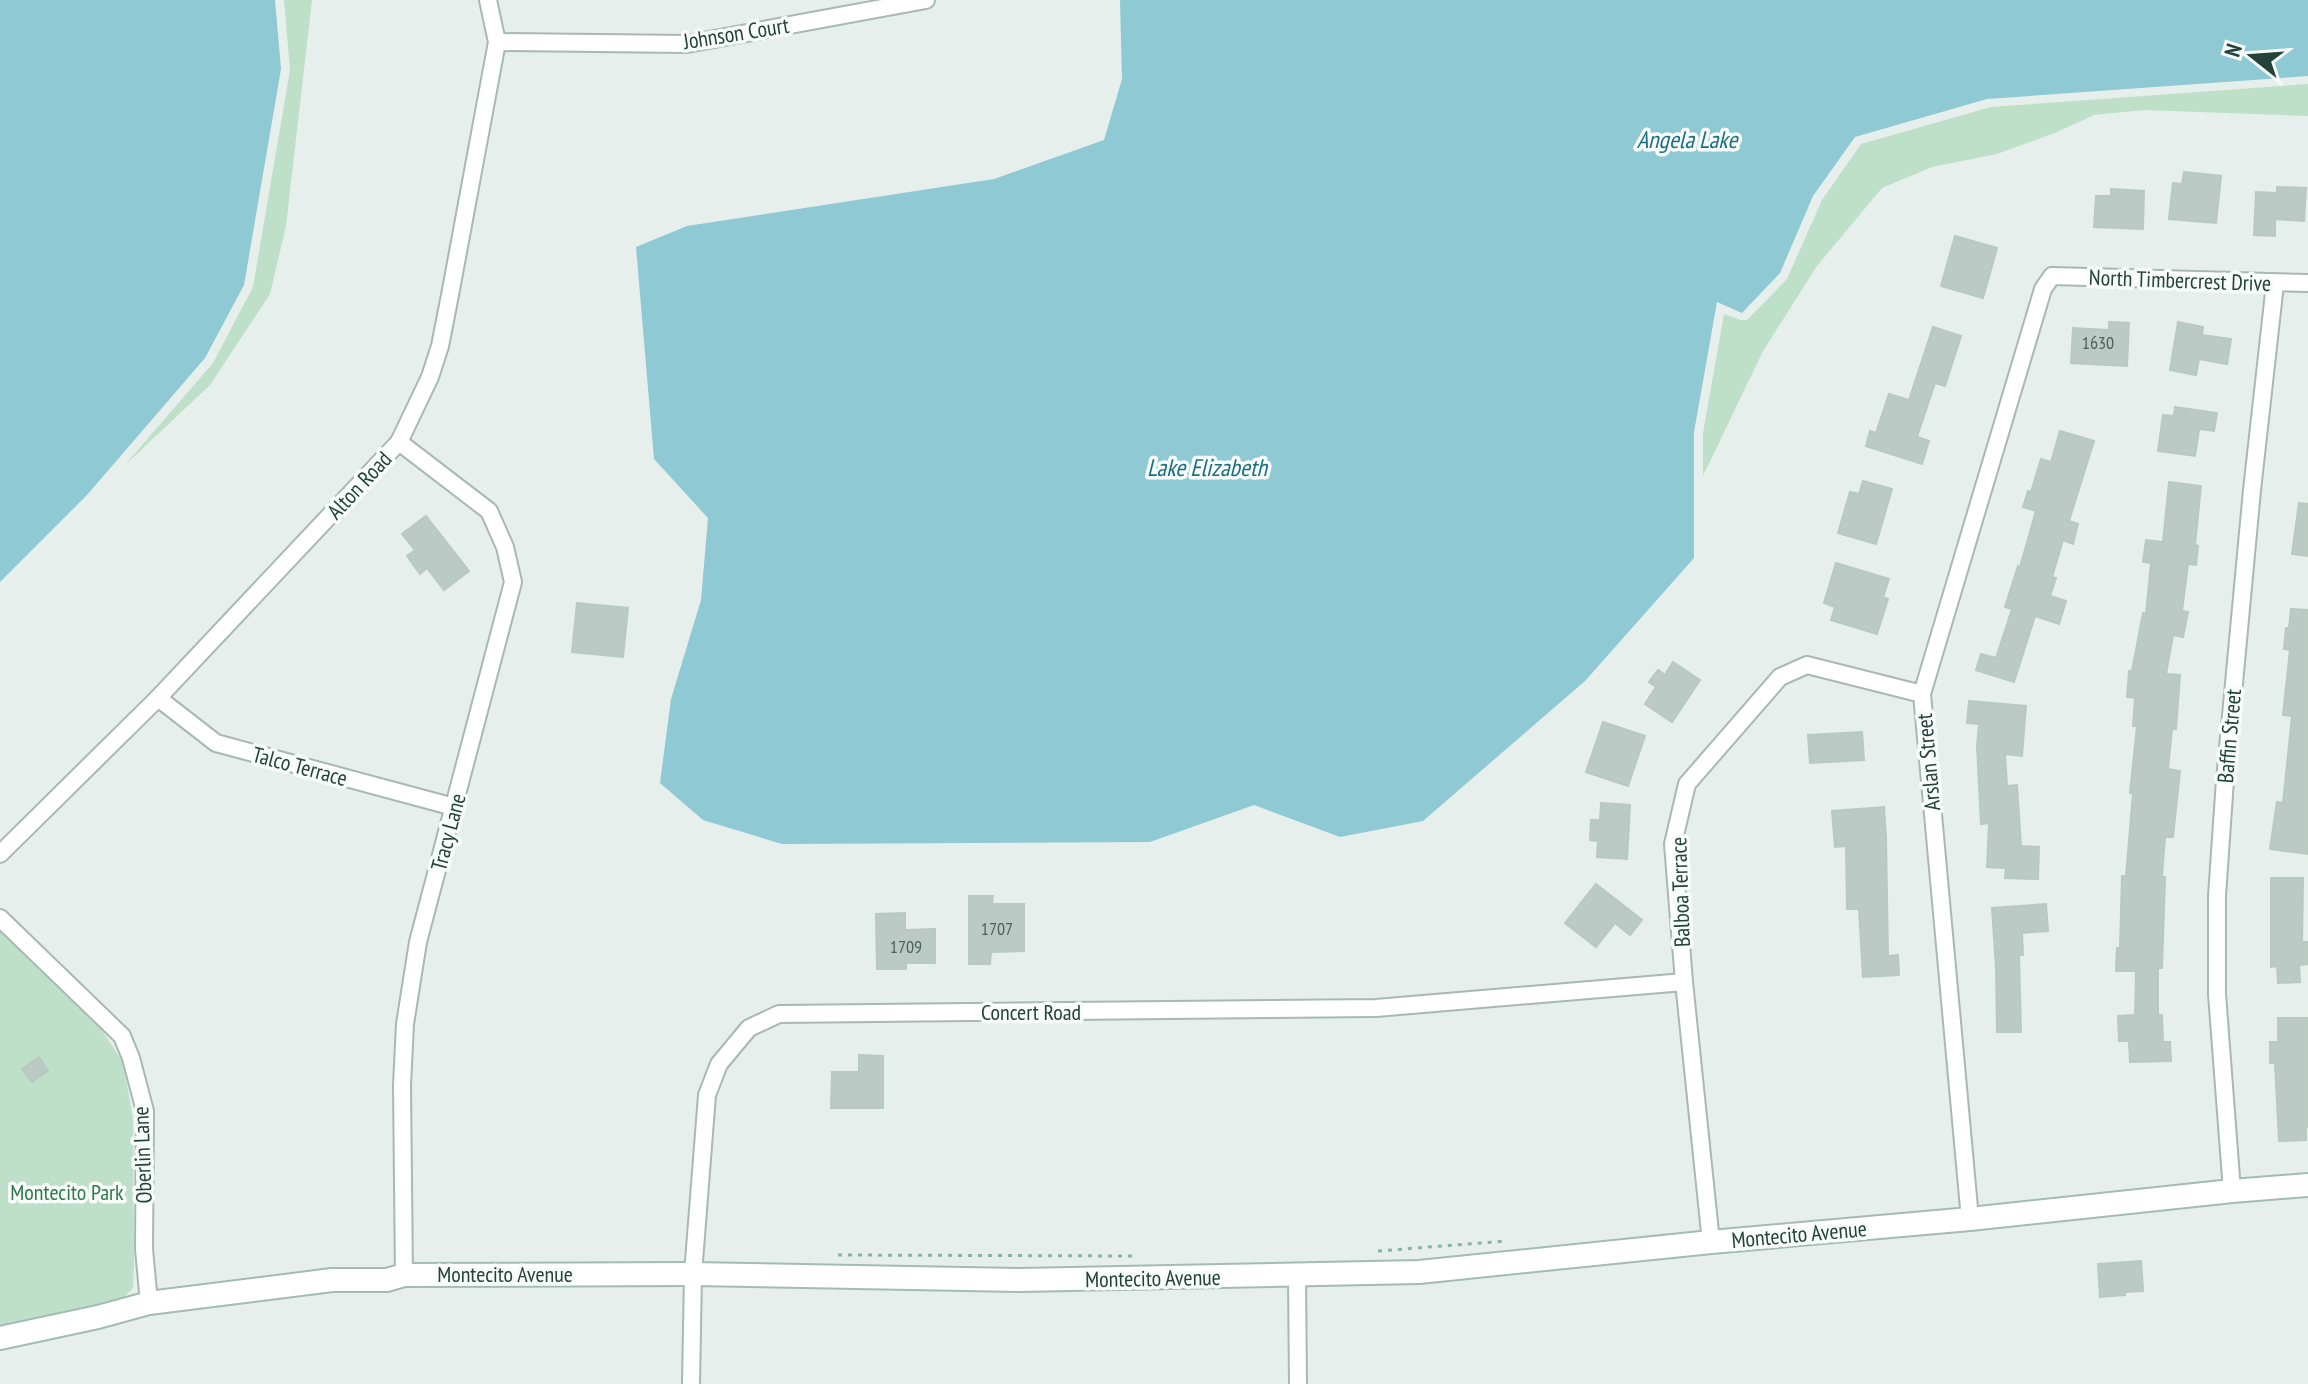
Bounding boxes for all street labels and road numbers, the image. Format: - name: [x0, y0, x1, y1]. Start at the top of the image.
- street label: Johnson Court: [680, 11, 791, 55]
- street label: North Timbercrest Drive: [2088, 263, 2272, 297]
- street label: Alton Road: [321, 445, 397, 525]
- street label: Baffin Street: [2211, 688, 2247, 784]
- street label: Arslan Street: [1910, 712, 1946, 812]
- street label: Talco Terrace: [250, 740, 350, 792]
- street label: Tracy Lane: [424, 790, 472, 874]
- street label: Balboa Terrace: [1664, 836, 1696, 948]
- street label: Concert Road: [981, 998, 1081, 1026]
- street label: Oberlin Lane: [126, 1106, 158, 1204]
- street label: Montecito Avenue: [1730, 1214, 1868, 1254]
- street label: Montecito Avenue: [437, 1260, 573, 1288]
- street label: Montecito Avenue: [1085, 1263, 1221, 1293]

